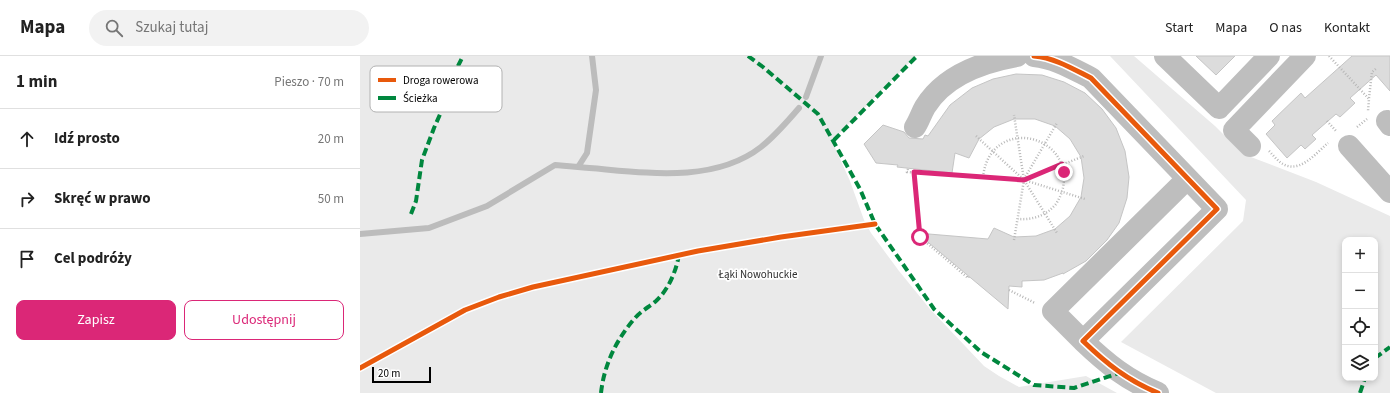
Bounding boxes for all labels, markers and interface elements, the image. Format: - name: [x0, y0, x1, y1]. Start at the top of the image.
- search box: [89, 10, 369, 46]
- text: Mapa: [20, 14, 65, 41]
- icon: search: [103, 17, 125, 39]
- text: Szukaj tutaj: [135, 17, 208, 38]
- text: Start: [1165, 18, 1193, 38]
- text: Mapa: [1215, 18, 1247, 38]
- text: O nas: [1269, 18, 1302, 38]
- text: Kontakt: [1324, 18, 1370, 38]
- legend: [370, 66, 502, 112]
- text: 1 min: [16, 70, 57, 94]
- text: Pieszo · 70 m: [274, 73, 344, 91]
- text: Droga rowerowa: [403, 73, 478, 88]
- text: Ścieżka: [403, 91, 438, 106]
- icon: ahead: [16, 128, 38, 150]
- text: Idź prosto: [54, 128, 120, 149]
- text: 20 m: [318, 130, 344, 148]
- route end: [1055, 163, 1073, 181]
- icon: right: [16, 188, 38, 210]
- text: Skręć w prawo: [54, 188, 151, 209]
- text: 50 m: [318, 190, 344, 208]
- route start: [911, 228, 929, 246]
- map controls: [1342, 237, 1378, 381]
- button: +: [1342, 237, 1378, 273]
- icon: arrive: [16, 248, 38, 270]
- text: Cel podróży: [54, 248, 132, 269]
- park label: Łąki Nowohuckie: [718, 267, 798, 282]
- button: −: [1342, 273, 1378, 309]
- button: Zapisz: [16, 300, 176, 340]
- button: Udostępnij: [184, 300, 344, 340]
- button: locate: [1342, 309, 1378, 345]
- button: layers: [1342, 345, 1378, 381]
- scale bar: [372, 365, 431, 384]
- text: 20 m: [378, 366, 400, 381]

